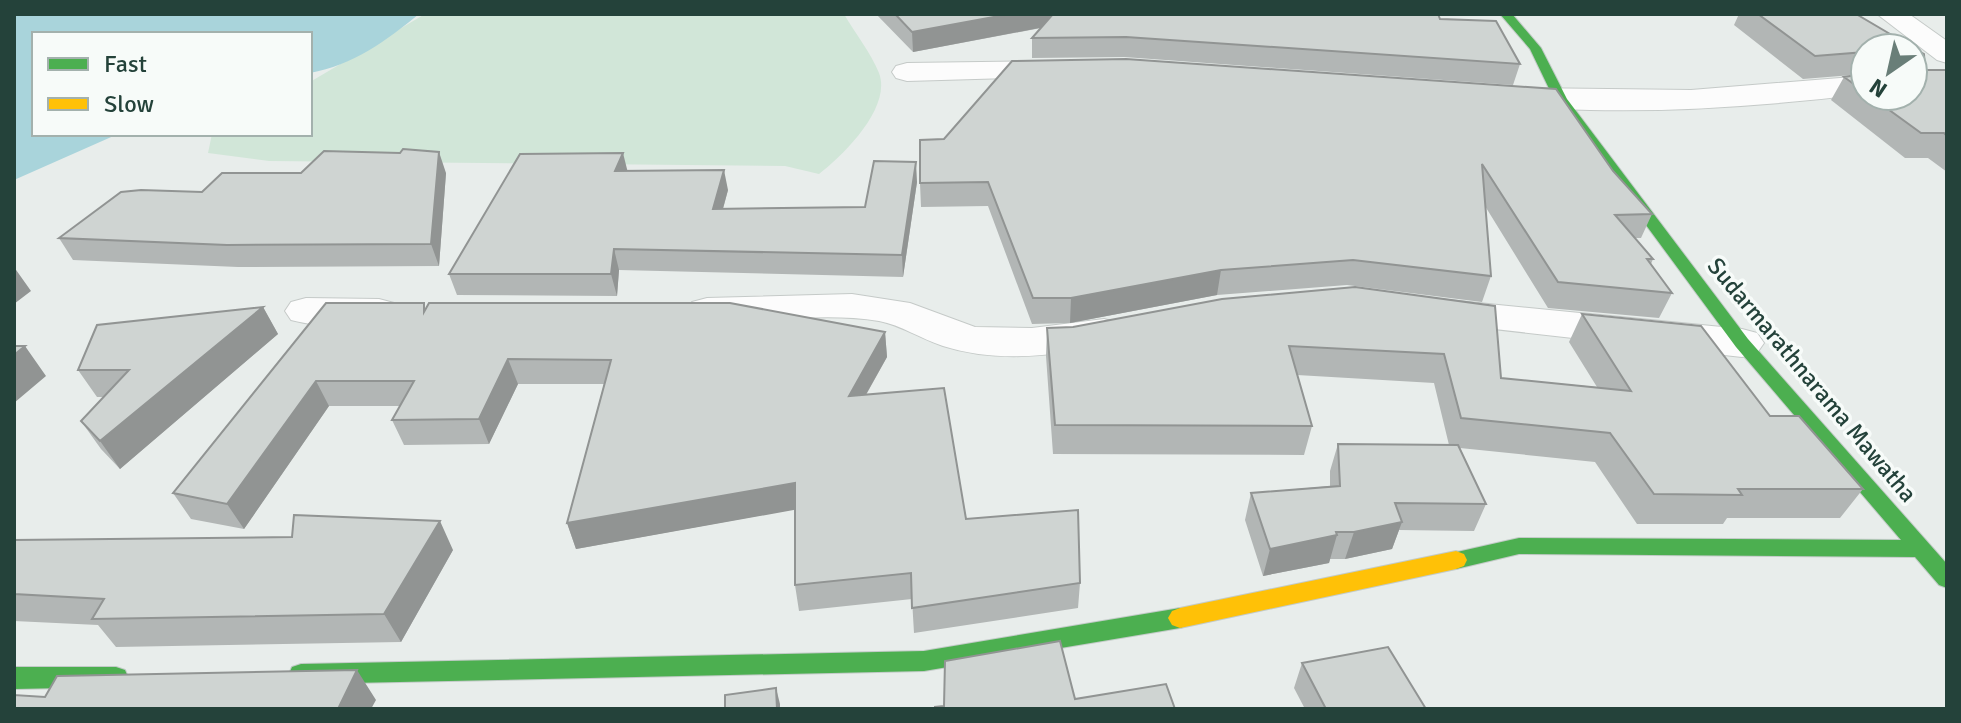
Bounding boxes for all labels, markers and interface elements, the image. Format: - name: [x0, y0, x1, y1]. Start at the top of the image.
- legend: [32, 32, 312, 136]
- north arrow: [1849, 32, 1929, 112]
- text: Fast: [104, 49, 147, 79]
- text: N: [1864, 73, 1892, 104]
- text: Slow: [104, 89, 154, 119]
- street label: Sudarmarathnarama Mawatha: [1701, 252, 1923, 508]

